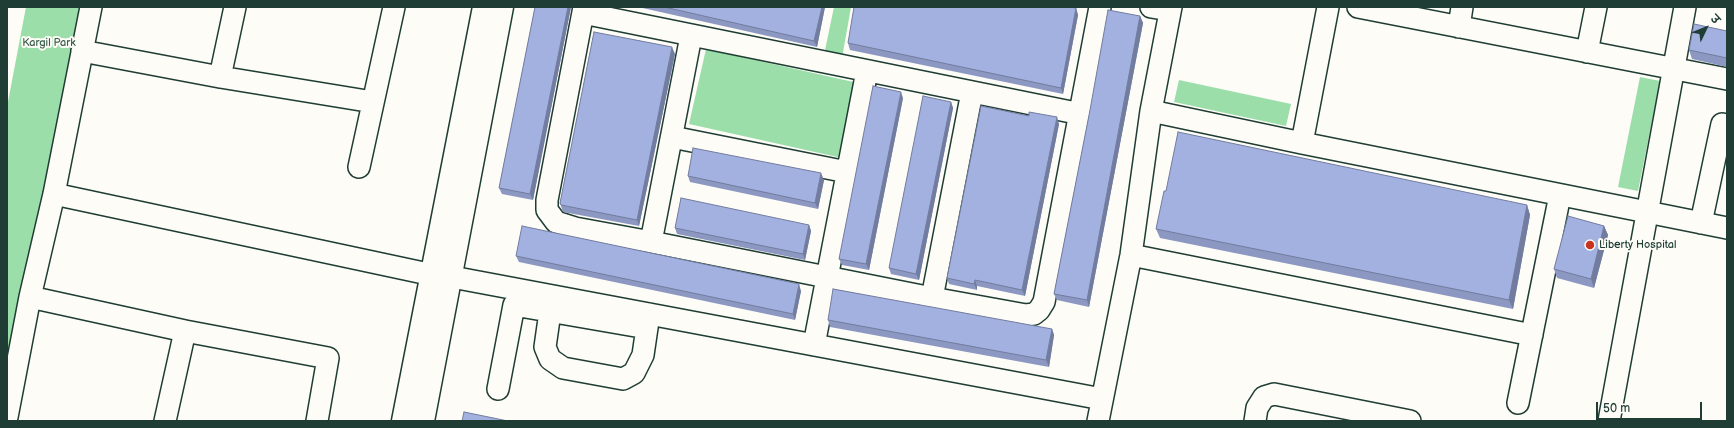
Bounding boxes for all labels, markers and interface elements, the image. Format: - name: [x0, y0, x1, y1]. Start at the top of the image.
- north arrow: [1686, 8, 1726, 48]
- text: उ: [1708, 12, 1722, 27]
- park label: Kargil Park: [22, 36, 76, 50]
- place label: Liberty Hospital: [1599, 238, 1676, 252]
- marker: Liberty Hospital: [1584, 239, 1596, 251]
- scale bar: [1598, 394, 1704, 420]
- text: 50 m: [1603, 401, 1630, 416]

